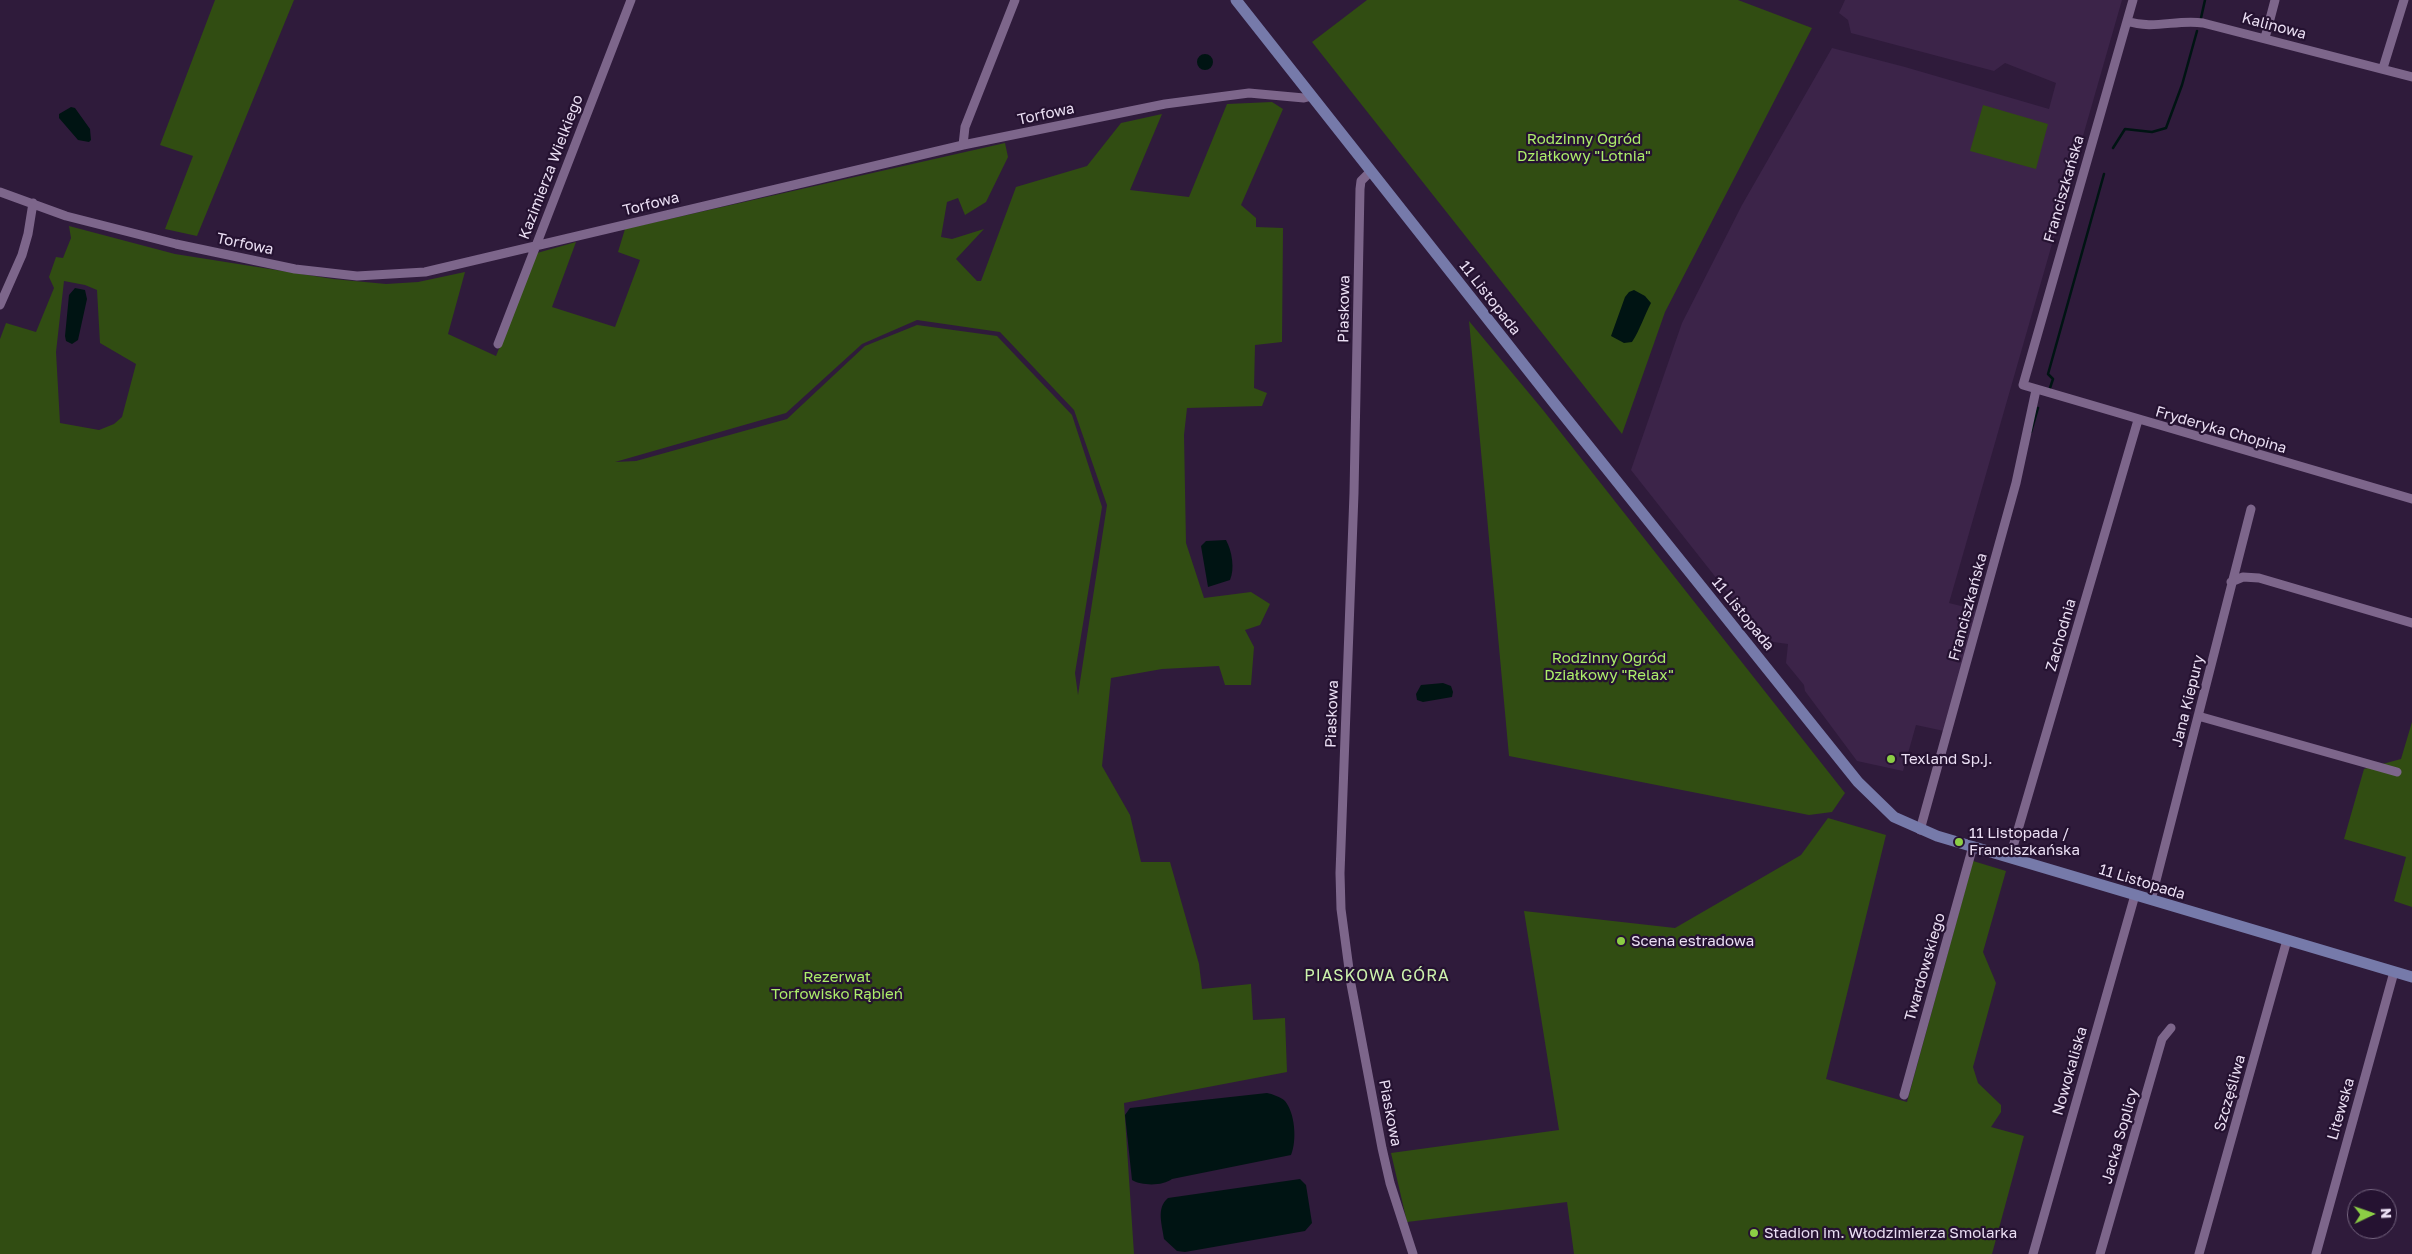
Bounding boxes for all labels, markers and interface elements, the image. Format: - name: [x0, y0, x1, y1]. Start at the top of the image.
- street label: Kalinowa: [2240, 9, 2308, 43]
- street label: Kazimierza Wielkiego: [515, 92, 587, 242]
- street label: Torfowa: [1016, 99, 1076, 129]
- park label: Rodzinny Ogród Działkowy "Lotnia": [1517, 130, 1651, 165]
- street label: Franciszkańska: [2040, 133, 2088, 245]
- street label: Torfowa: [621, 188, 681, 220]
- street label: Torfowa: [215, 229, 275, 259]
- street label: 11 Listopada: [1455, 257, 1525, 339]
- street label: Piaskowa: [1334, 275, 1354, 343]
- street label: Fryderyka Chopina: [2153, 403, 2289, 457]
- street label: Franciszkańska: [1945, 551, 1991, 663]
- street label: 11 Listopada: [1708, 574, 1778, 654]
- street label: Zachodnia: [2042, 597, 2080, 673]
- park label: Rodzinny Ogród Działkowy "Relax": [1544, 649, 1674, 684]
- street label: Jana Kiepury: [2168, 653, 2208, 749]
- street label: Piaskowa: [1322, 680, 1342, 748]
- place label: Texland Sp.j.: [1901, 750, 1993, 768]
- marker: Texland Sp.j.: [1885, 753, 1897, 765]
- place label: 11 Listopada / Franciszkańska: [1969, 824, 2080, 859]
- marker: 11 Listopada / Franciszkańska: [1953, 836, 1965, 848]
- street label: 11 Listopada: [2097, 860, 2187, 904]
- street label: Twardowskiego: [1901, 911, 1949, 1023]
- place label: Scena estradowa: [1631, 932, 1754, 950]
- marker: Scena estradowa: [1615, 935, 1627, 947]
- district label: PIASKOWA GÓRA: [1303, 966, 1451, 986]
- park label: Rezerwat Torfowisko Rąbień: [771, 968, 903, 1003]
- street label: Nowokaliska: [2049, 1024, 2091, 1118]
- street label: Szczęśliwa: [2210, 1053, 2250, 1133]
- street label: Litewska: [2324, 1076, 2358, 1142]
- street label: Piaskowa: [1375, 1078, 1405, 1148]
- street label: Jacka Soplicy: [2098, 1086, 2142, 1186]
- north arrow: [2347, 1189, 2397, 1239]
- text: N: [2378, 1207, 2395, 1219]
- place label: Stadion im. Włodzimierza Smolarka: [1764, 1224, 2017, 1242]
- marker: Stadion im. Włodzimierza Smolarka: [1748, 1227, 1760, 1239]

